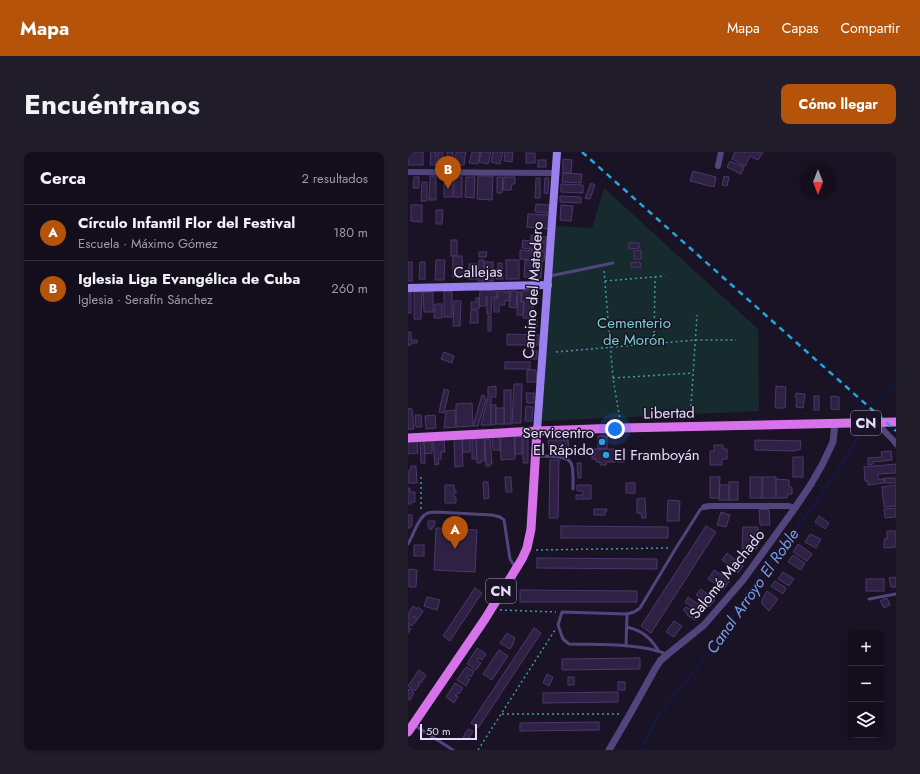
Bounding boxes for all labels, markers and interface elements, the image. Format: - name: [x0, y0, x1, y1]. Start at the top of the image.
- text: Mapa: [20, 15, 69, 42]
- text: Mapa: [727, 18, 760, 38]
- text: Capas: [782, 18, 819, 38]
- text: Compartir: [841, 18, 900, 38]
- text: Encuéntranos: [24, 84, 200, 125]
- button: Cómo llegar: [781, 84, 896, 124]
- pin: B: [435, 156, 461, 189]
- north arrow: [800, 164, 836, 200]
- text: Cerca: [40, 166, 86, 190]
- text: 2 resultados: [302, 169, 368, 188]
- text: Círculo Infantil Flor del Festival: [78, 212, 295, 234]
- street label: Camino del Matadero: [517, 221, 549, 359]
- text: A: [48, 223, 58, 242]
- text: 180 m: [333, 223, 368, 242]
- text: Escuela · Máximo Gómez: [78, 234, 218, 253]
- street label: Callejas: [453, 261, 503, 283]
- text: Iglesia Liga Evangélica de Cuba: [78, 268, 300, 290]
- text: B: [49, 279, 57, 298]
- text: 260 m: [331, 279, 368, 298]
- text: Iglesia · Serafín Sánchez: [78, 290, 213, 309]
- park label: Cementerio de Morón: [597, 312, 671, 351]
- street label: Libertad: [643, 402, 695, 424]
- road number: CN: [851, 411, 881, 435]
- your location: [605, 419, 625, 439]
- place label: Servicentro El Rápido: [522, 422, 594, 461]
- marker: Servicentro El Rápido: [597, 437, 607, 447]
- place label: El Framboyán: [614, 444, 700, 466]
- marker: El Framboyán: [601, 450, 611, 460]
- pin: A: [442, 516, 468, 549]
- water label: Canal Arroyo El Roble: [700, 524, 804, 659]
- street label: Salomé Machado: [684, 525, 770, 623]
- road number: CN: [486, 579, 516, 603]
- map controls: [848, 630, 884, 738]
- button: +: [848, 630, 884, 666]
- button: −: [848, 666, 884, 702]
- button: layers: [848, 702, 884, 738]
- scale bar: [420, 722, 477, 741]
- text: 50 m: [426, 723, 451, 739]

